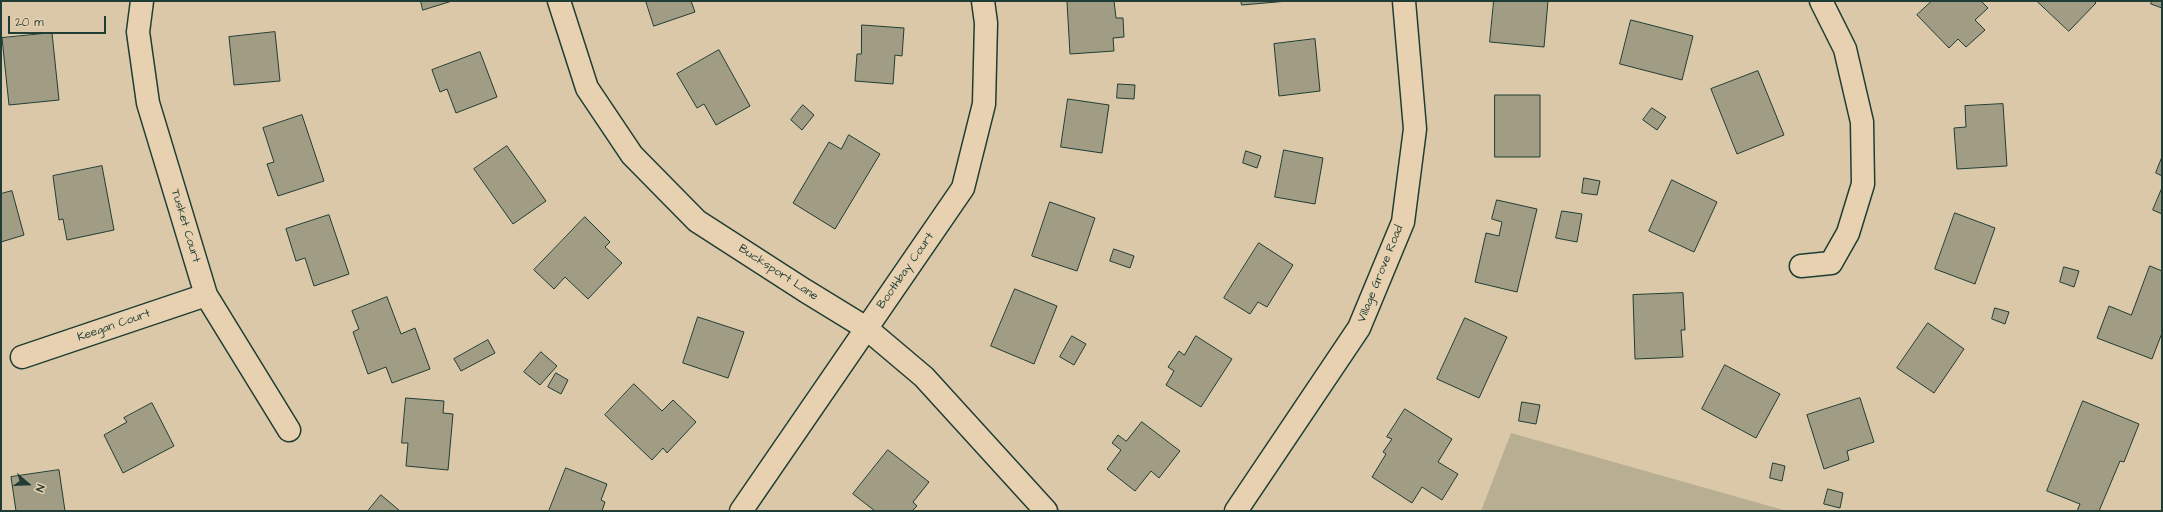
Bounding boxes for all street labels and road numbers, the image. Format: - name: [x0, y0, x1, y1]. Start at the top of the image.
- street label: Tusket Court: [167, 188, 203, 264]
- street label: Village Grove Road: [1355, 223, 1407, 325]
- street label: Boothbay Court: [874, 230, 938, 312]
- street label: Bucksport Lane: [735, 242, 821, 304]
- street label: Keegan Court: [76, 307, 152, 345]

